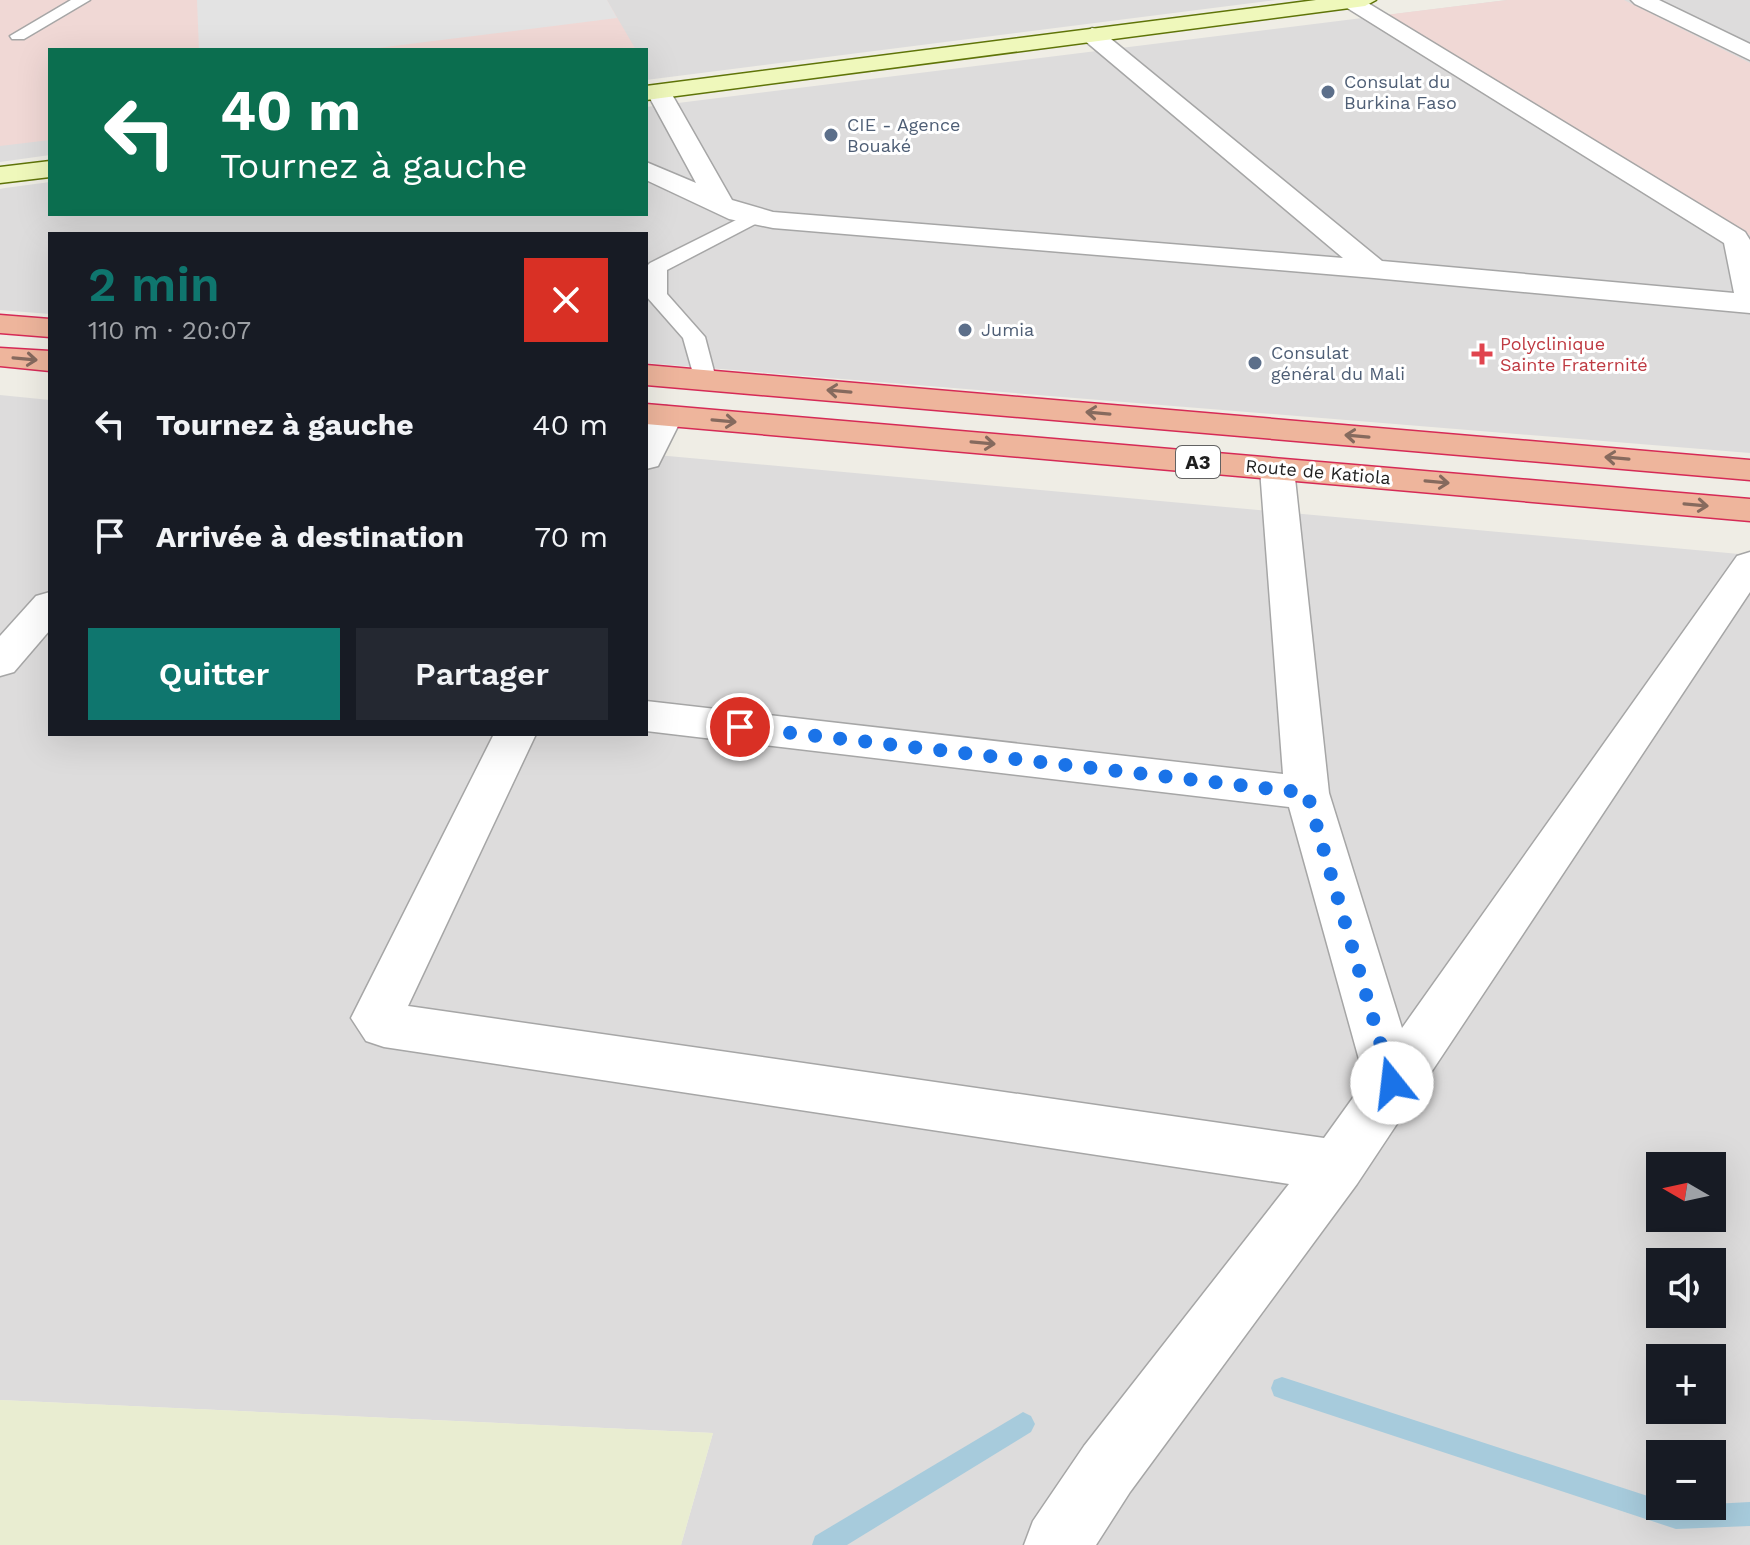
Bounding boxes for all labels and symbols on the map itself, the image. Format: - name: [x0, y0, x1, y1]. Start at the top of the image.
- place label: Consulat du Burkina Faso: [1344, 71, 1457, 113]
- marker: Consulat du Burkina Faso: [1319, 83, 1337, 101]
- place label: CIE - Agence Bouaké: [847, 114, 960, 156]
- marker: CIE - Agence Bouaké: [822, 126, 840, 144]
- place label: Jumia: [981, 319, 1034, 340]
- marker: Jumia: [956, 321, 974, 339]
- place label: Polyclinique Sainte Fraternité: [1500, 333, 1648, 375]
- place label: Consulat général du Mali: [1271, 342, 1405, 384]
- marker: Polyclinique Sainte Fraternité: [1471, 343, 1493, 365]
- one-way arrow: [11, 352, 38, 367]
- marker: Consulat général du Mali: [1246, 354, 1264, 372]
- one-way arrow: [826, 383, 853, 398]
- one-way arrow: [1085, 406, 1112, 421]
- one-way arrow: [710, 414, 737, 429]
- one-way arrow: [1345, 428, 1371, 443]
- one-way arrow: [969, 436, 996, 451]
- road number: A3: [1176, 446, 1220, 478]
- one-way arrow: [1604, 450, 1630, 465]
- street label: Route de Katiola: [1245, 455, 1392, 488]
- one-way arrow: [1423, 475, 1450, 490]
- one-way arrow: [1682, 497, 1709, 512]
- pin: [706, 693, 774, 761]
- position arrow: [1350, 1041, 1434, 1125]
- north arrow: [1646, 1152, 1726, 1232]

